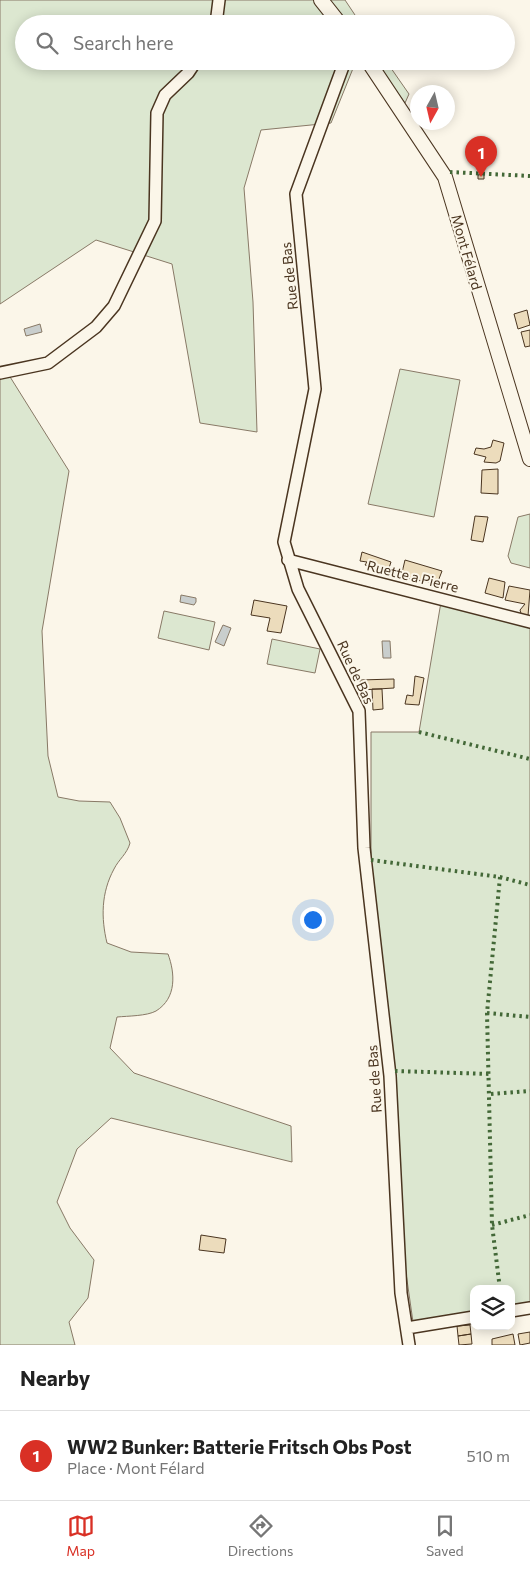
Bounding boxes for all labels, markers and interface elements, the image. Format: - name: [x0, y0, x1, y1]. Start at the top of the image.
- search box: [15, 15, 515, 70]
- icon: search: [33, 29, 61, 57]
- text: Search here: [73, 31, 173, 54]
- north arrow: [410, 85, 455, 130]
- pin: 1: [465, 136, 497, 177]
- street label: Mont Félard: [448, 212, 486, 292]
- street label: Rue de Bas: [277, 241, 301, 311]
- street label: Ruette a Pierre: [365, 556, 461, 596]
- street label: Rue de Bas: [334, 638, 378, 706]
- your location: [300, 907, 326, 933]
- street label: Rue de Bas: [363, 1044, 385, 1114]
- map controls: [470, 1285, 515, 1330]
- button: layers: [470, 1285, 515, 1330]
- text: Nearby: [20, 1365, 90, 1390]
- text: WW2 Bunker: Batterie Fritsch Obs Post: [67, 1435, 412, 1458]
- text: 1: [32, 1446, 40, 1465]
- text: 510 m: [467, 1446, 510, 1465]
- text: Place · Mont Félard: [67, 1458, 204, 1477]
- tab: Map: [66, 1512, 95, 1559]
- tab: Directions: [228, 1512, 293, 1559]
- tab: Saved: [426, 1512, 464, 1559]

